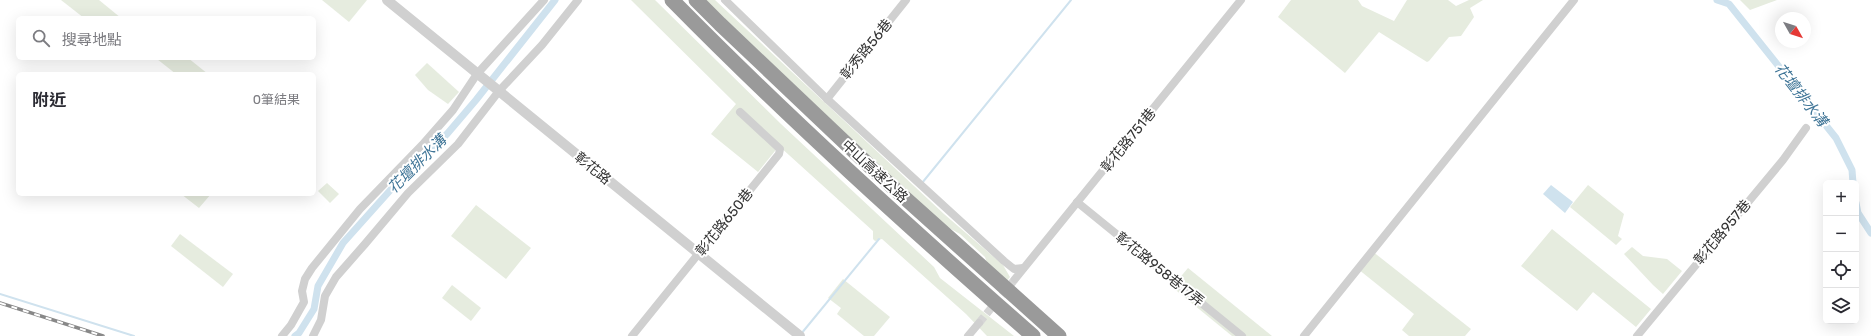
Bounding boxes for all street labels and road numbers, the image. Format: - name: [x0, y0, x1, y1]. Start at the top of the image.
- street label: 彰秀路56巷: [837, 16, 896, 83]
- street label: 彰花路751巷: [1097, 105, 1159, 176]
- street label: 中山高速公路: [838, 137, 911, 206]
- street label: 彰花路: [571, 149, 614, 188]
- street label: 彰花路650巷: [692, 185, 757, 259]
- street label: 彰花路957巷: [1690, 196, 1755, 268]
- street label: 彰花路958巷17弄: [1112, 229, 1207, 310]

